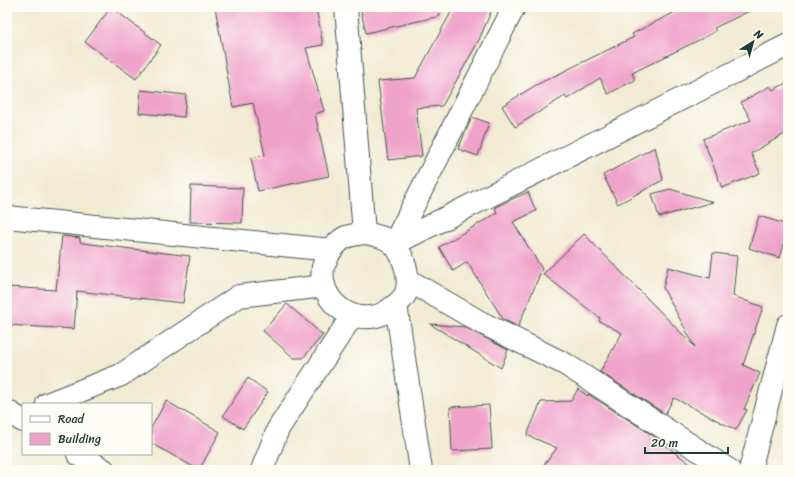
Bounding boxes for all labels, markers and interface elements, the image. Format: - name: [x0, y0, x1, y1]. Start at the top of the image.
- north arrow: [733, 22, 773, 62]
- text: N: [749, 24, 768, 45]
- legend: [22, 403, 152, 455]
- text: Road: [58, 408, 85, 430]
- text: Building: [58, 428, 101, 450]
- scale bar: [645, 429, 728, 455]
- text: 20 m: [651, 432, 678, 454]

